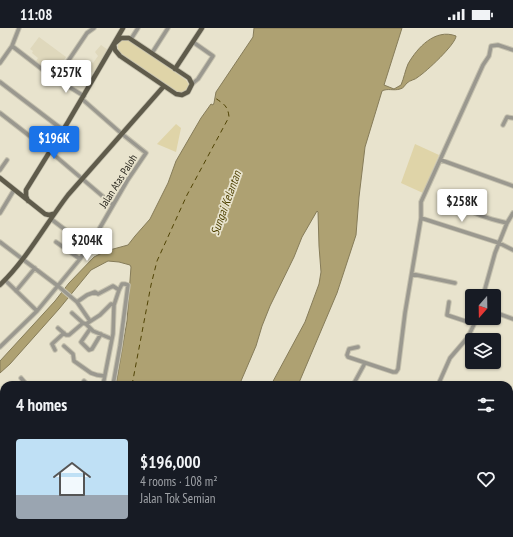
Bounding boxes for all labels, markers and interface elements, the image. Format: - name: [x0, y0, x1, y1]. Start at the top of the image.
- text: 11:08: [20, 5, 52, 24]
- pin: $257K: [38, 60, 94, 94]
- text: $257K: [50, 64, 82, 81]
- pin: $196K: [26, 126, 82, 160]
- text: $196K: [38, 130, 70, 147]
- street label: Jalan Atas Paloh: [95, 151, 140, 211]
- water label: Sungai Kelantan: [207, 168, 244, 237]
- pin: $258K: [434, 189, 490, 223]
- text: $258K: [446, 193, 478, 210]
- pin: $204K: [59, 228, 115, 262]
- text: $204K: [71, 232, 103, 249]
- north arrow: [465, 289, 501, 325]
- map controls: [465, 289, 501, 369]
- button: layers: [465, 333, 501, 369]
- text: 4 homes: [16, 394, 67, 416]
- icon: filters: [475, 394, 497, 416]
- text: $196,000: [140, 451, 201, 473]
- icon: home: [48, 455, 96, 503]
- icon: heart: [475, 468, 497, 490]
- text: 4 rooms · 108 m²: [140, 473, 218, 490]
- text: Jalan Tok Semian: [140, 490, 215, 507]

